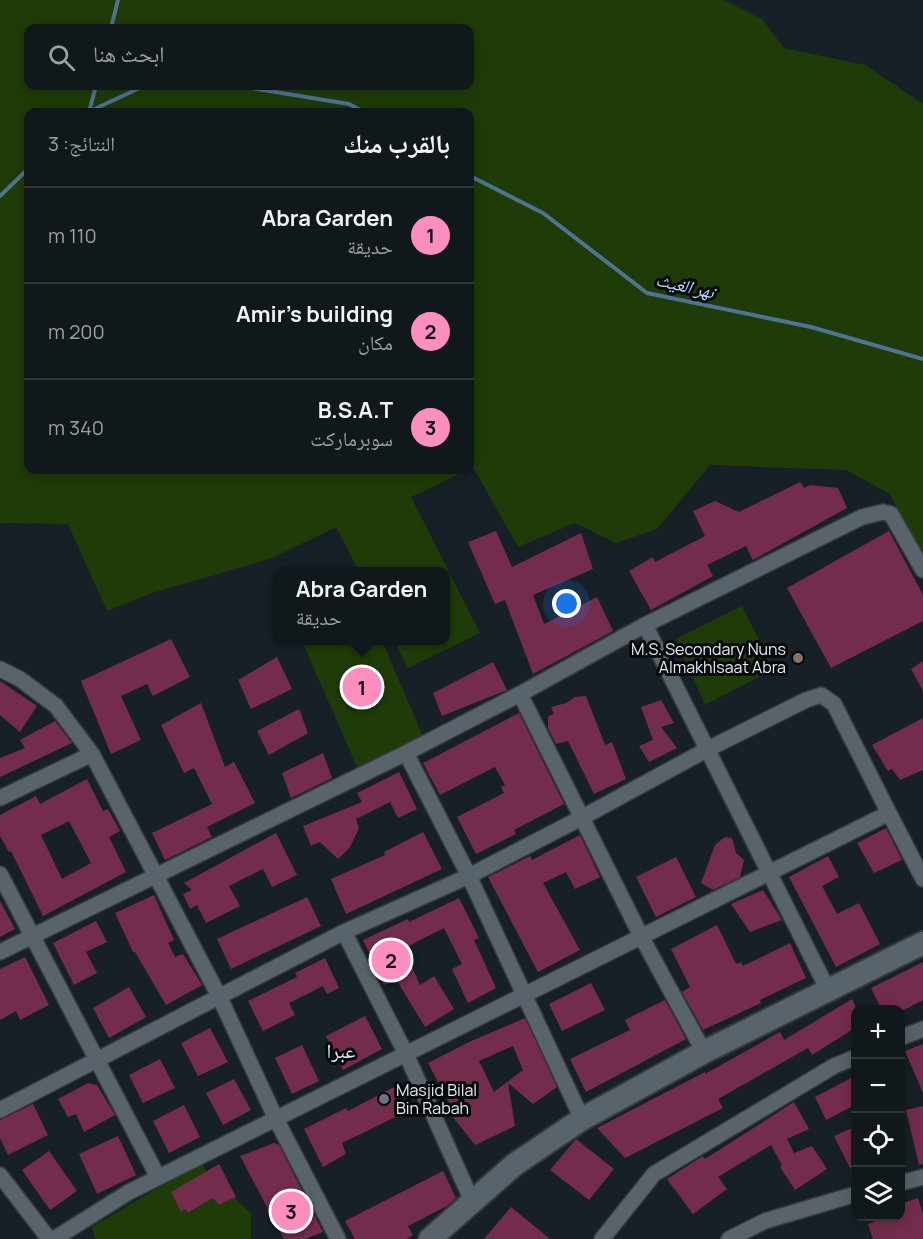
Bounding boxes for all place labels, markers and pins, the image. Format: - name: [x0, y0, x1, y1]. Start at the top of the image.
- place label: M.S. Secondary Nuns Almakhlsaat Abra: [631, 638, 786, 678]
- marker: M.S. Secondary Nuns Almakhlsaat Abra: [791, 651, 805, 665]
- pin: 1: [342, 664, 382, 710]
- pin: 2: [372, 938, 410, 982]
- place label: Masjid Bilal Bin Rabah: [396, 1079, 477, 1119]
- marker: Masjid Bilal Bin Rabah: [377, 1092, 391, 1106]
- pin: 3: [272, 1188, 310, 1234]

